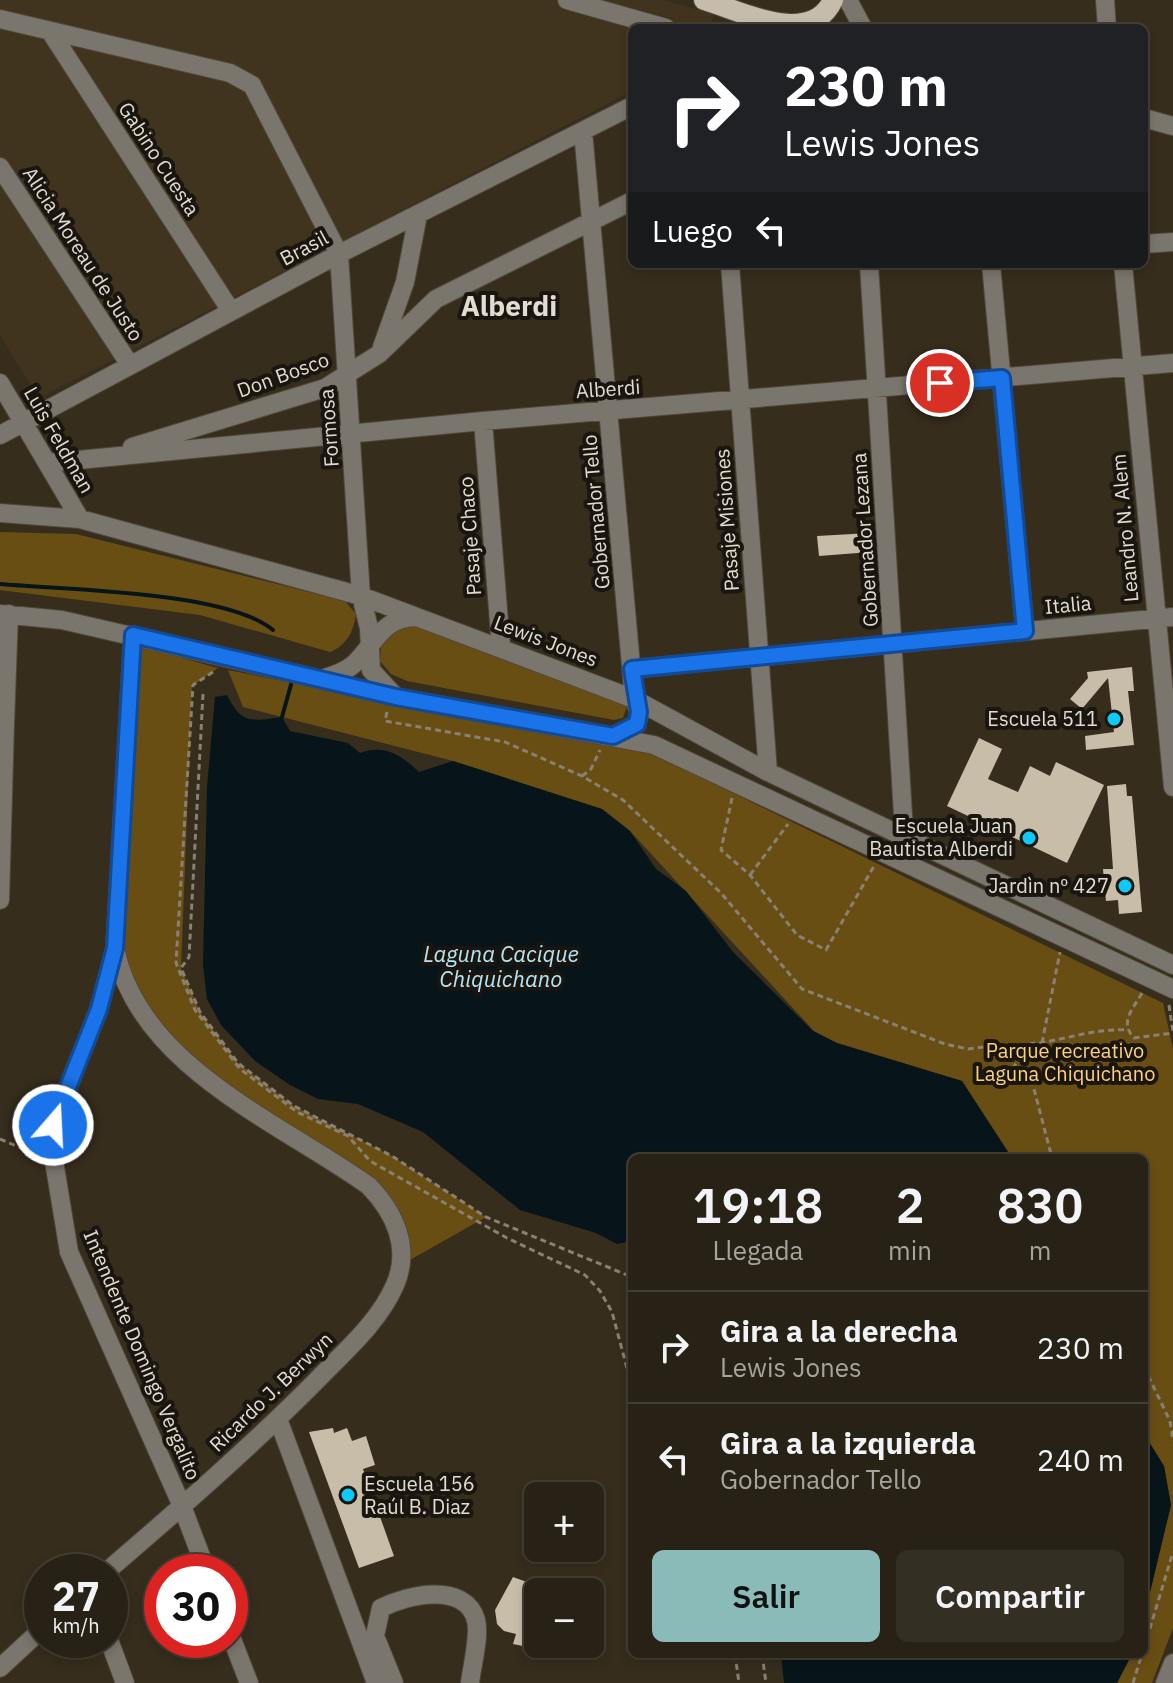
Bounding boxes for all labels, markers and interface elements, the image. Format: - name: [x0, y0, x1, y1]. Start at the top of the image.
- text: 230 m: [784, 49, 948, 121]
- icon: right: [652, 56, 756, 160]
- street label: Gabino Cuesta: [113, 97, 206, 221]
- text: Lewis Jones: [784, 119, 980, 166]
- street label: Alicia Moreau de Justo: [17, 161, 150, 346]
- icon: left: [749, 208, 793, 252]
- text: Luego: [652, 211, 733, 250]
- street label: Brasil: [275, 224, 333, 271]
- district label: Alberdi: [461, 287, 557, 324]
- street label: Don Bosco: [233, 345, 332, 404]
- pin: [906, 349, 974, 417]
- icon: arrive: [918, 361, 962, 405]
- street label: Alberdi: [575, 373, 641, 404]
- street label: Luis Feldman: [18, 382, 101, 498]
- street label: Formosa: [312, 388, 345, 468]
- street label: Gobernador Tello: [575, 434, 616, 590]
- street label: Pasaje Misiones: [708, 448, 745, 592]
- street label: Gobernador Lezana: [845, 452, 884, 628]
- street label: Leandro N. Alem: [1105, 453, 1144, 603]
- street label: Pasaje Chaco: [452, 476, 487, 596]
- street label: Italia: [1043, 589, 1093, 620]
- street label: Lewis Jones: [490, 608, 602, 673]
- place label: Escuela 511: [987, 705, 1098, 732]
- marker: Escuela 511: [1105, 710, 1123, 728]
- place label: Escuela Juan Bautista Alberdi: [869, 812, 1013, 862]
- marker: Escuela Juan Bautista Alberdi: [1020, 829, 1038, 847]
- place label: Jardìn nº 427: [988, 872, 1109, 899]
- marker: Jardìn nº 427: [1116, 877, 1134, 895]
- water label: Laguna Cacique Chiquichano: [423, 939, 579, 993]
- park label: Parque recreativo Laguna Chiquichano: [975, 1037, 1155, 1087]
- position arrow: [11, 1083, 95, 1167]
- text: 19:18: [693, 1174, 823, 1236]
- text: 2: [896, 1174, 924, 1236]
- text: 830: [997, 1174, 1083, 1236]
- street label: Intendente Domingo Vergalito: [77, 1226, 207, 1484]
- text: Llegada: [713, 1233, 803, 1267]
- text: min: [888, 1233, 932, 1267]
- text: m: [1029, 1233, 1051, 1267]
- text: Gira a la derecha: [720, 1311, 958, 1350]
- icon: right: [652, 1325, 696, 1369]
- street label: Ricardo J. Berwyn: [203, 1326, 338, 1457]
- text: 230 m: [1037, 1328, 1124, 1367]
- text: Lewis Jones: [720, 1350, 862, 1384]
- text: Gira a la izquierda: [720, 1423, 976, 1462]
- icon: left: [652, 1437, 696, 1481]
- text: 240 m: [1037, 1440, 1124, 1479]
- text: Gobernador Tello: [720, 1462, 922, 1496]
- place label: Escuela 156 Raúl B. Diaz: [364, 1470, 475, 1520]
- map controls: [524, 1482, 604, 1658]
- button: +: [524, 1482, 604, 1562]
- marker: Escuela 156 Raúl B. Diaz: [339, 1486, 357, 1504]
- button: Salir: [652, 1550, 880, 1642]
- button: Compartir: [896, 1550, 1124, 1642]
- speed limit sign: 30: [144, 1554, 248, 1658]
- text: 27: [52, 1570, 100, 1622]
- button: −: [524, 1578, 604, 1658]
- text: km/h: [52, 1612, 100, 1639]

